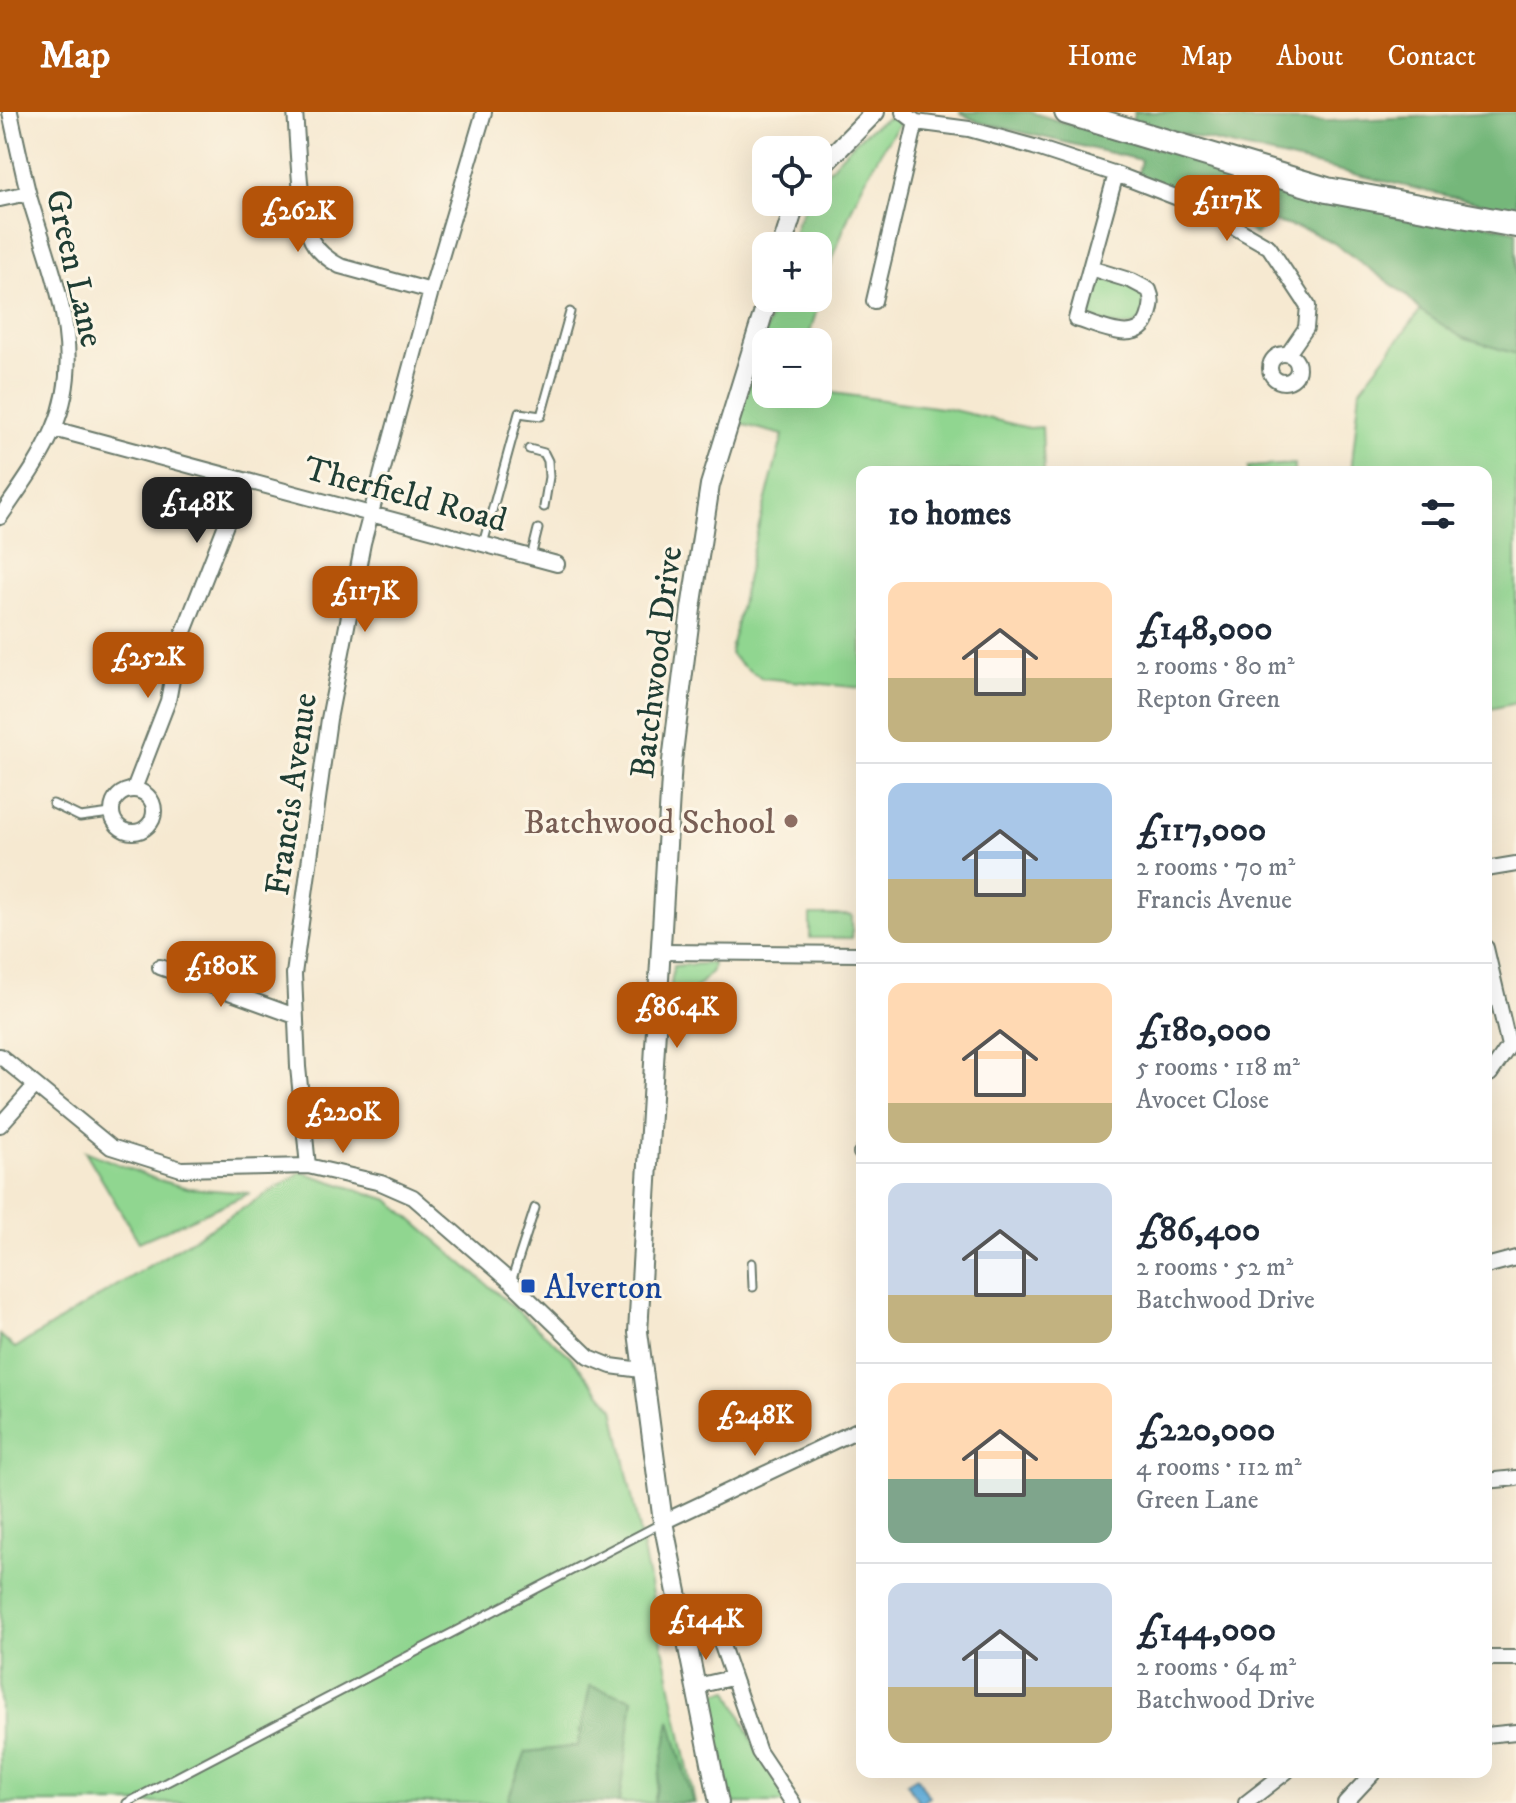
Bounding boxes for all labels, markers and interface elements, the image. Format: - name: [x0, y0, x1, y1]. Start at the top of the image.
- text: Map: [40, 32, 110, 80]
- text: Home: [1068, 39, 1137, 74]
- text: Map: [1181, 39, 1232, 74]
- text: About: [1276, 39, 1343, 74]
- text: Contact: [1387, 39, 1476, 74]
- map controls: [752, 136, 832, 408]
- button: locate: [752, 136, 832, 216]
- pin: £117K: [1171, 175, 1283, 243]
- text: £117K: [1192, 184, 1262, 217]
- street label: Green Lane: [36, 186, 113, 351]
- pin: £262K: [242, 186, 354, 254]
- text: £262K: [260, 195, 336, 228]
- button: +: [752, 232, 832, 312]
- button: −: [752, 328, 832, 408]
- street label: Therfield Road: [299, 448, 512, 542]
- pin: £148K: [141, 477, 253, 545]
- text: £148K: [160, 486, 234, 519]
- icon: filters: [1416, 492, 1460, 536]
- text: 10 homes: [888, 493, 1011, 535]
- street label: Batchwood Drive: [622, 544, 692, 781]
- pin: £117K: [309, 566, 421, 634]
- text: £117K: [330, 575, 400, 608]
- text: £148,000: [1136, 608, 1273, 650]
- icon: home: [952, 614, 1048, 710]
- pin: £252K: [92, 632, 204, 700]
- text: £252K: [111, 641, 185, 674]
- text: 2 rooms · 80 m²: [1136, 650, 1295, 683]
- text: Repton Green: [1136, 683, 1280, 716]
- street label: Francis Avenue: [257, 690, 327, 898]
- place label: Batchwood School: [524, 802, 776, 844]
- text: £117,000: [1136, 809, 1266, 851]
- marker: Batchwood School: [782, 812, 800, 830]
- icon: home: [952, 815, 1048, 911]
- text: 2 rooms · 70 m²: [1136, 851, 1295, 884]
- text: Francis Avenue: [1136, 884, 1292, 917]
- pin: £180K: [165, 941, 277, 1009]
- text: £180K: [185, 950, 257, 983]
- pin: £86.4K: [612, 982, 742, 1050]
- text: £86.4K: [635, 991, 719, 1024]
- text: £180,000: [1136, 1009, 1271, 1051]
- icon: home: [952, 1015, 1048, 1111]
- text: 5 rooms · 118 m²: [1136, 1051, 1300, 1084]
- text: Avocet Close: [1136, 1084, 1269, 1117]
- pin: £220K: [287, 1087, 399, 1155]
- text: £220K: [305, 1096, 381, 1129]
- text: £86,400: [1136, 1209, 1260, 1251]
- icon: home: [952, 1215, 1048, 1311]
- text: 2 rooms · 52 m²: [1136, 1251, 1293, 1284]
- place label: Alverton: [544, 1267, 663, 1309]
- marker: Alverton: [519, 1277, 537, 1295]
- text: Batchwood Drive: [1136, 1284, 1315, 1317]
- pin: £248K: [699, 1390, 811, 1458]
- text: £248K: [716, 1399, 794, 1432]
- text: £220,000: [1136, 1409, 1275, 1451]
- icon: home: [952, 1415, 1048, 1511]
- text: 4 rooms · 112 m²: [1136, 1451, 1302, 1484]
- text: Green Lane: [1136, 1484, 1259, 1517]
- pin: £144K: [650, 1594, 762, 1662]
- text: £144K: [668, 1603, 744, 1636]
- text: £144,000: [1136, 1609, 1276, 1651]
- icon: home: [952, 1615, 1048, 1711]
- text: 2 rooms · 64 m²: [1136, 1651, 1296, 1684]
- text: Batchwood Drive: [1136, 1684, 1315, 1717]

